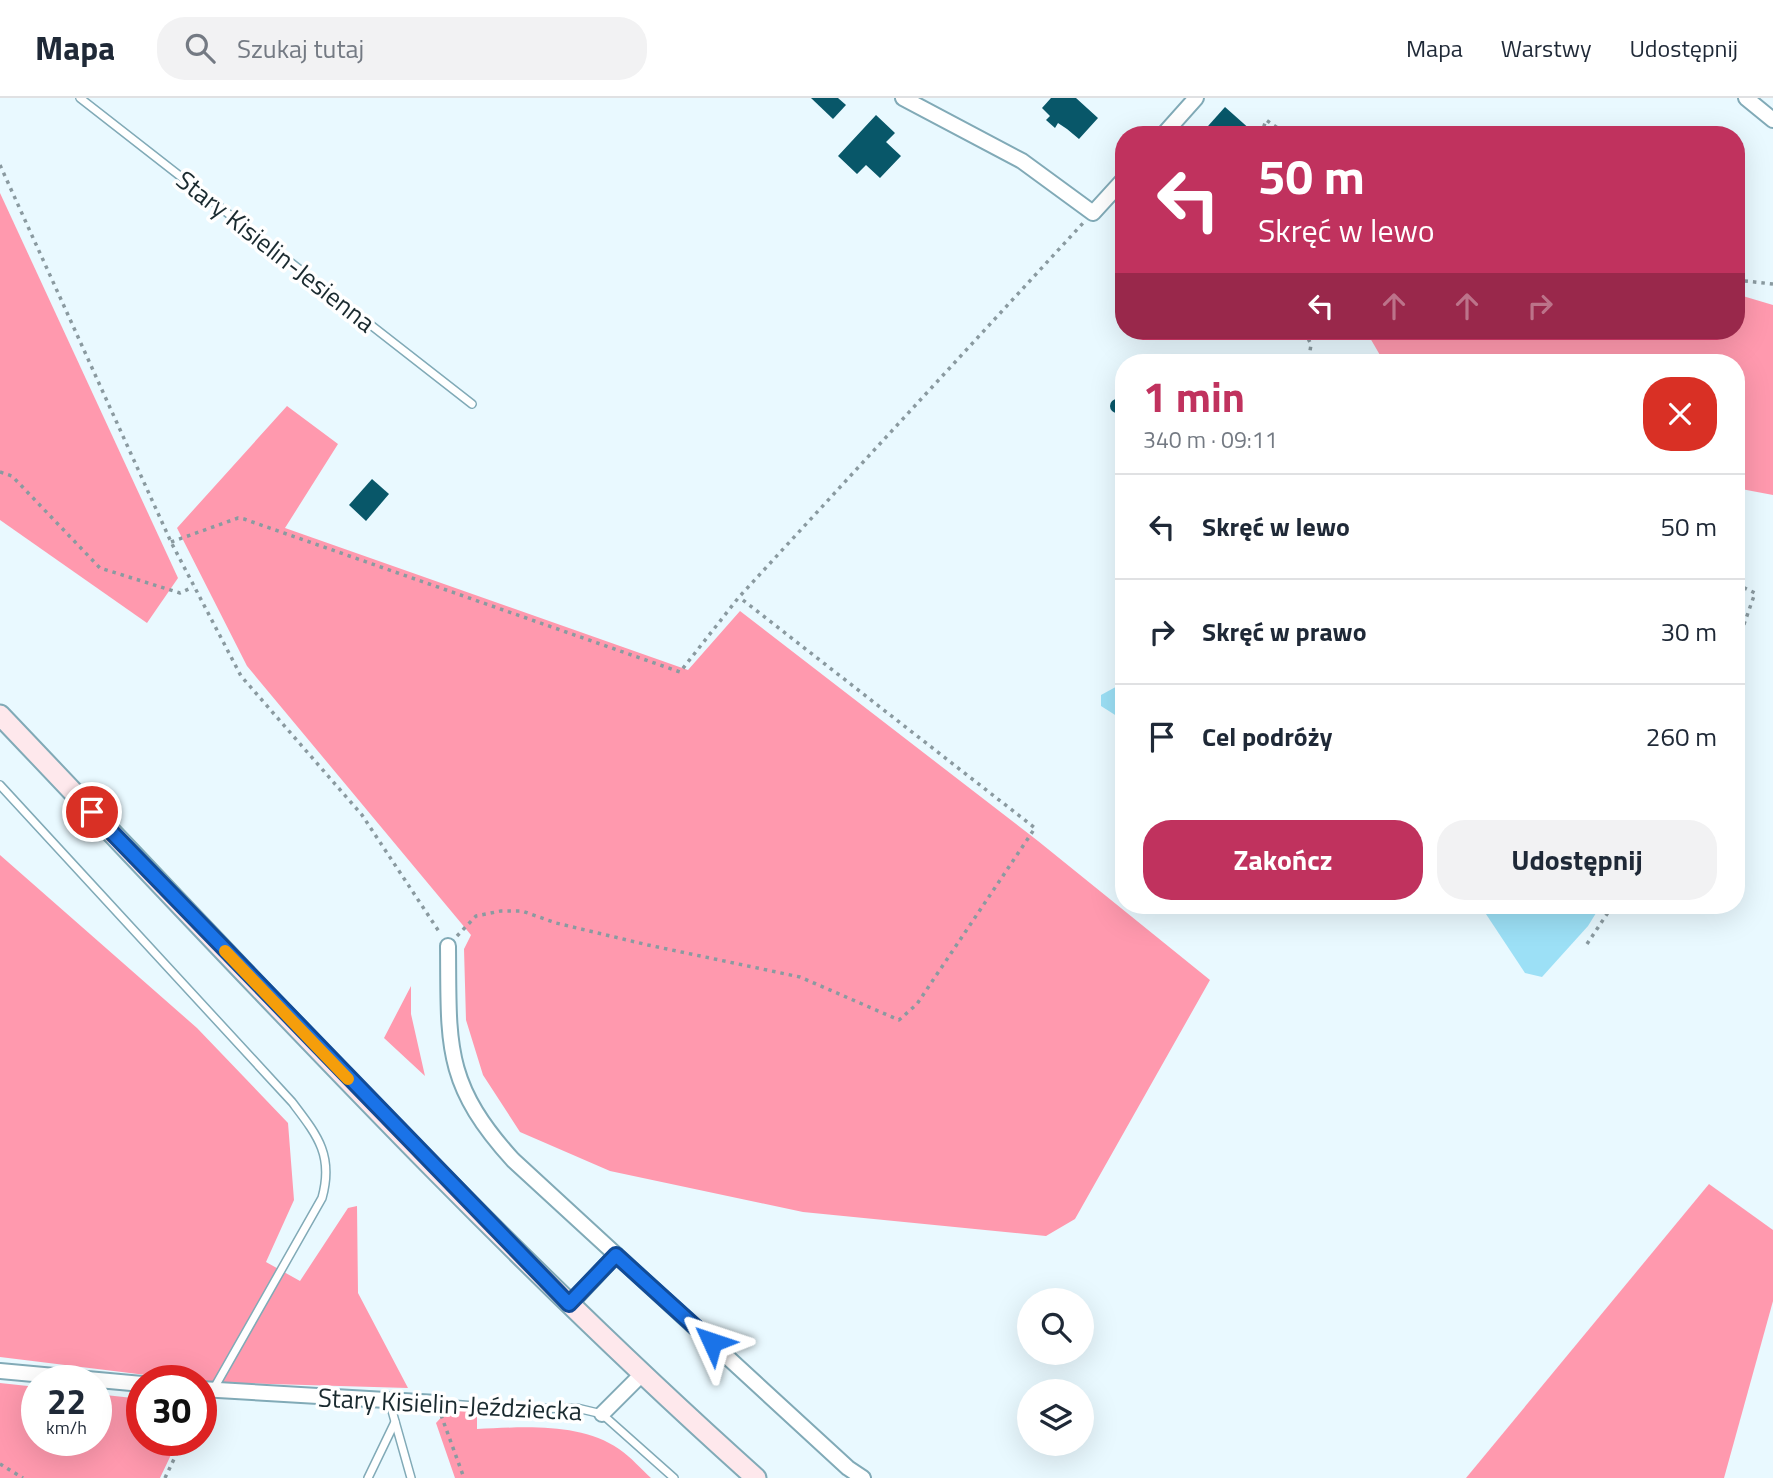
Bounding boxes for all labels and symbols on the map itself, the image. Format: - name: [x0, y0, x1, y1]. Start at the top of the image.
- street label: Stary Kisielin-Jesienna: [168, 161, 384, 341]
- pin: [62, 782, 122, 842]
- position arrow: [675, 1305, 749, 1379]
- speed limit sign: 30: [126, 1365, 217, 1456]
- street label: Stary Kisielin-Jeździecka: [317, 1378, 583, 1430]

